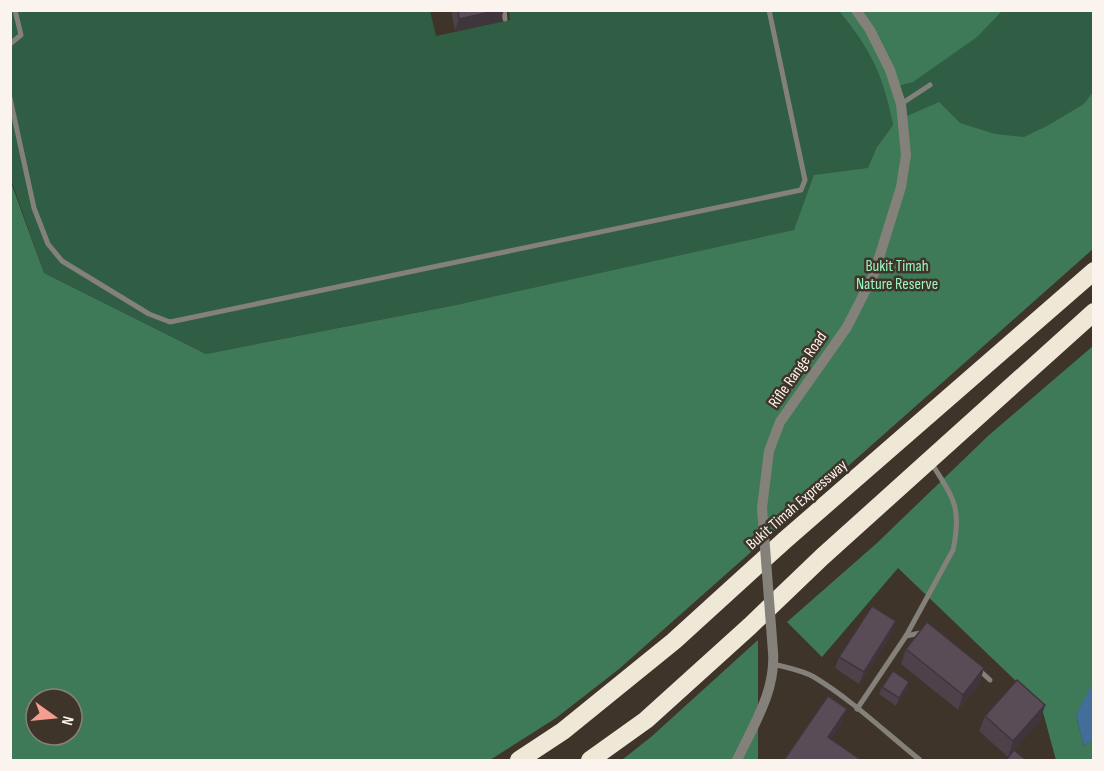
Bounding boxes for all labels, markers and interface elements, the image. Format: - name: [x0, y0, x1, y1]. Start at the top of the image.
- park label: Bukit Timah Nature Reserve: [856, 257, 938, 294]
- street label: Rifle Range Road: [765, 328, 831, 412]
- street label: Bukit Timah Expressway: [742, 456, 852, 554]
- north arrow: [24, 687, 84, 747]
- text: N: [57, 714, 77, 727]

